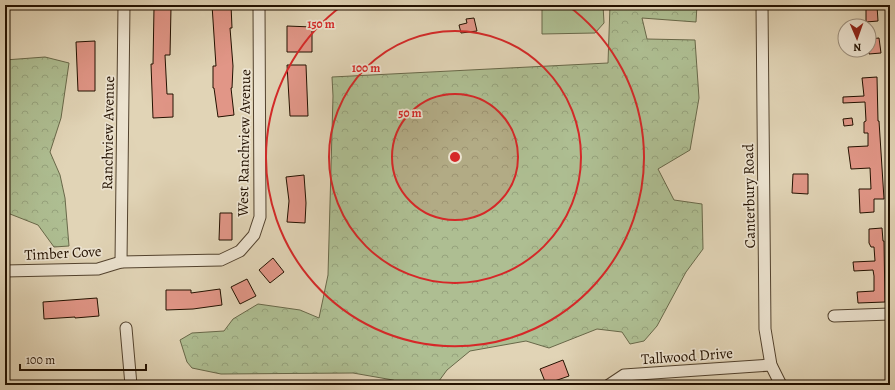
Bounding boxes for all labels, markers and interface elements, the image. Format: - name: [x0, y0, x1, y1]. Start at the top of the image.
- text: 150 m: [307, 16, 335, 32]
- north arrow: [837, 18, 877, 58]
- text: N: [853, 40, 862, 55]
- text: 100 m: [352, 60, 380, 76]
- street label: West Ranchview Avenue: [233, 69, 255, 218]
- street label: Ranchview Avenue: [97, 76, 119, 190]
- text: 50 m: [398, 105, 422, 121]
- street label: Canterbury Road: [738, 143, 760, 248]
- centre of rings: [448, 150, 462, 164]
- street label: Timber Cove: [24, 241, 102, 265]
- street label: Tallwood Drive: [641, 343, 734, 369]
- scale bar: [20, 346, 146, 372]
- text: 100 m: [26, 352, 55, 368]

